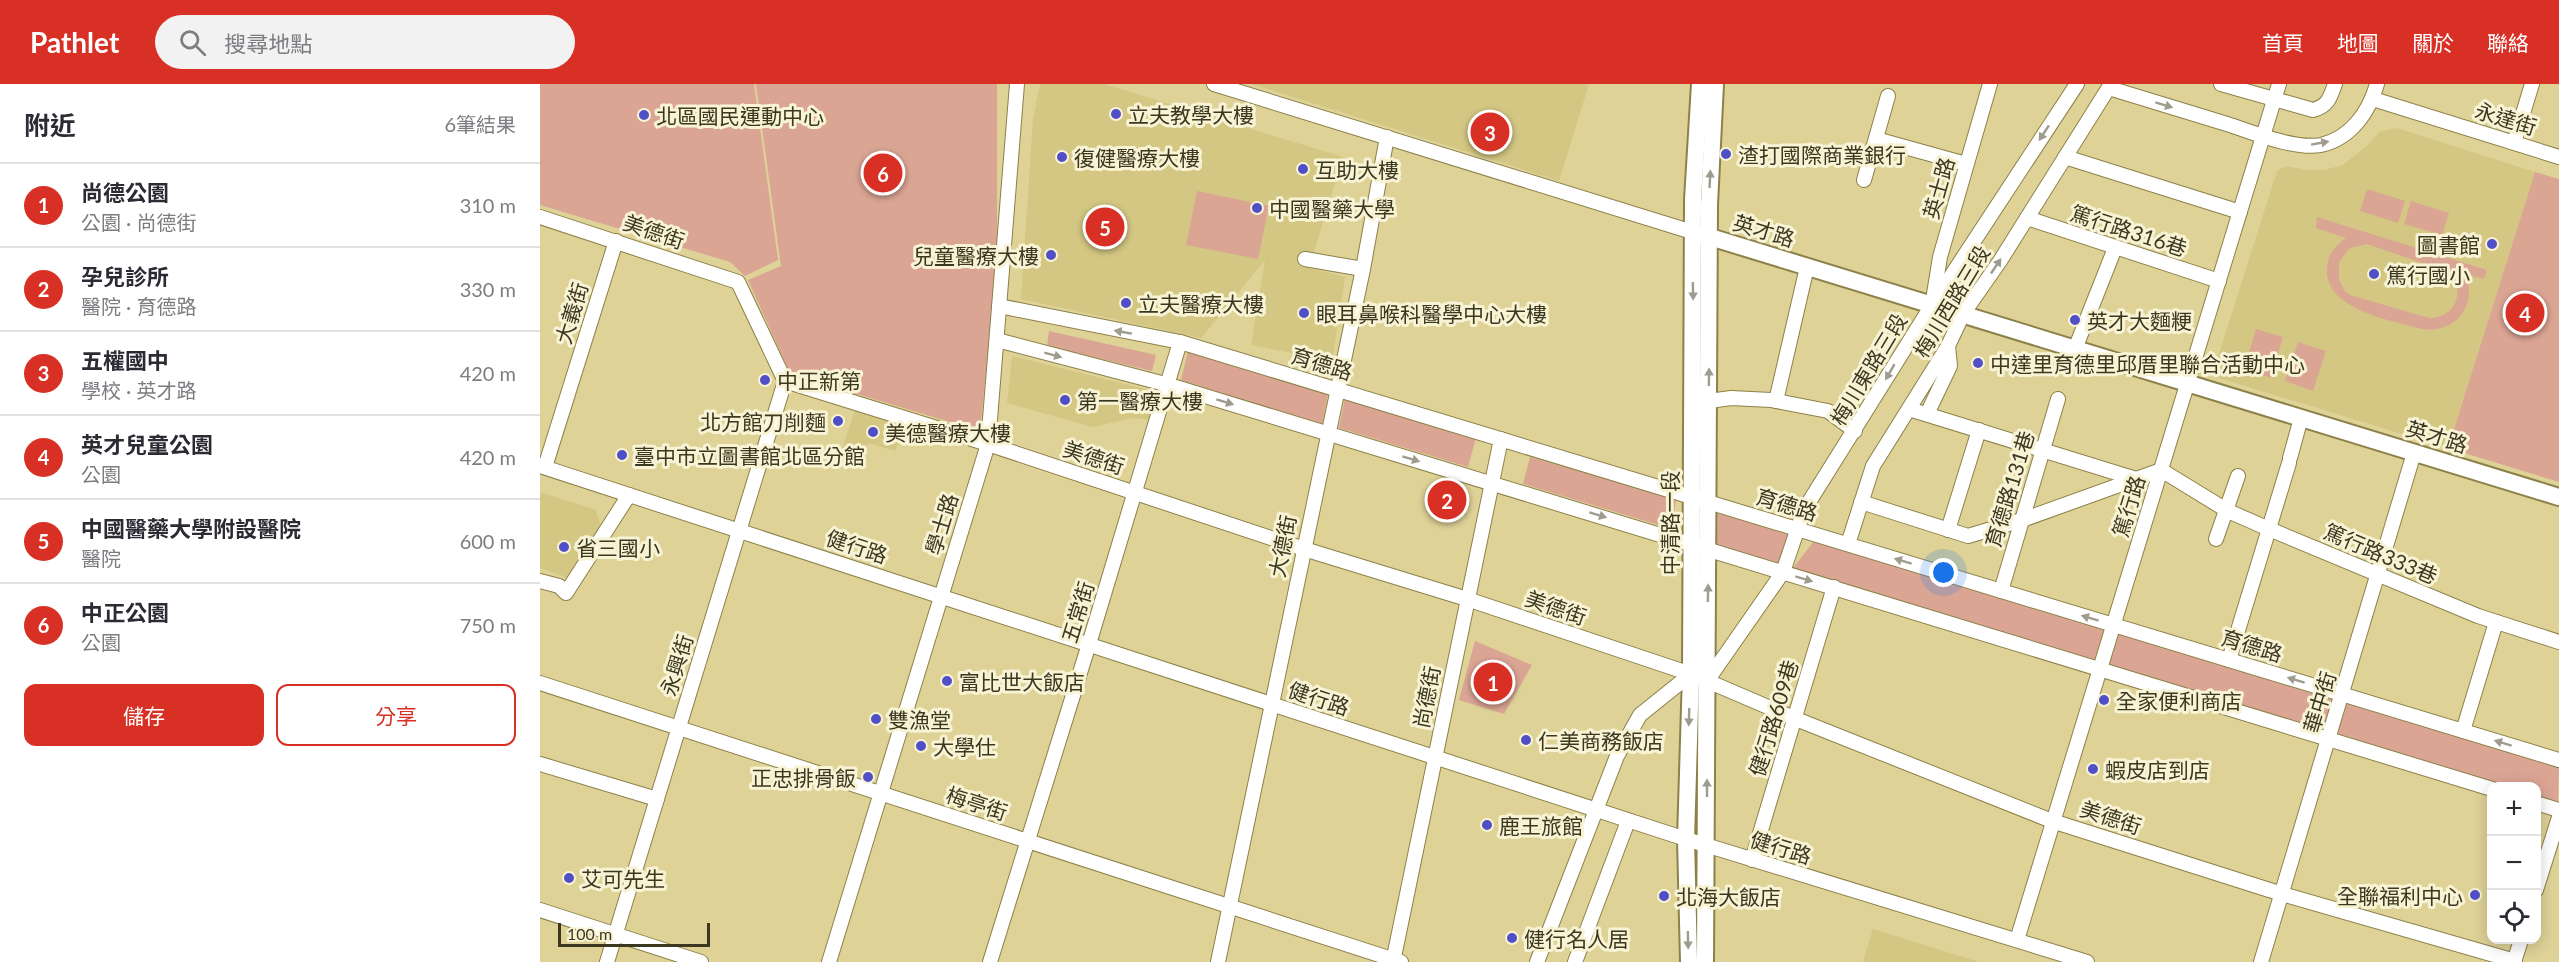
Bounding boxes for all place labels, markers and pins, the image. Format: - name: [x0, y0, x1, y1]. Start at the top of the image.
- place label: 立夫教學大樓: [1128, 102, 1254, 127]
- place label: 北區國民運動中心: [656, 103, 824, 128]
- marker: 立夫教學大樓: [1109, 107, 1123, 121]
- marker: 北區國民運動中心: [637, 108, 651, 122]
- pin: 3: [1470, 110, 1510, 154]
- place label: 渣打國際商業銀行: [1738, 142, 1906, 167]
- place label: 復健醫療大樓: [1074, 145, 1200, 170]
- marker: 渣打國際商業銀行: [1719, 147, 1733, 161]
- pin: 6: [864, 150, 902, 196]
- marker: 復健醫療大樓: [1055, 150, 1069, 164]
- place label: 互助大樓: [1315, 157, 1399, 182]
- marker: 互助大樓: [1296, 162, 1310, 176]
- place label: 中國醫藥大學: [1269, 196, 1395, 221]
- marker: 中國醫藥大學: [1250, 201, 1264, 215]
- pin: 5: [1086, 204, 1124, 250]
- place label: 圖書館: [2417, 232, 2480, 257]
- marker: 圖書館: [2485, 237, 2499, 251]
- place label: 兒童醫療大樓: [913, 243, 1039, 268]
- marker: 兒童醫療大樓: [1044, 248, 1058, 262]
- place label: 篤行國小: [2386, 262, 2470, 287]
- marker: 篤行國小: [2367, 267, 2381, 281]
- pin: 4: [2506, 290, 2544, 336]
- place label: 立夫醫療大樓: [1138, 291, 1264, 316]
- marker: 立夫醫療大樓: [1119, 296, 1133, 310]
- place label: 眼耳鼻喉科醫學中心大樓: [1316, 301, 1547, 326]
- marker: 眼耳鼻喉科醫學中心大樓: [1297, 306, 1311, 320]
- place label: 英才大麵粳: [2087, 308, 2192, 333]
- marker: 英才大麵粳: [2068, 313, 2082, 327]
- place label: 中達里育德里邱厝里聯合活動中心: [1990, 351, 2305, 376]
- marker: 中達里育德里邱厝里聯合活動中心: [1971, 356, 1985, 370]
- place label: 中正新第: [777, 368, 861, 393]
- marker: 中正新第: [758, 373, 772, 387]
- place label: 第一醫療大樓: [1077, 388, 1203, 413]
- marker: 第一醫療大樓: [1058, 393, 1072, 407]
- place label: 北方館刀削麵: [700, 409, 826, 434]
- marker: 北方館刀削麵: [831, 414, 845, 428]
- place label: 美德醫療大樓: [885, 420, 1011, 445]
- marker: 美德醫療大樓: [866, 425, 880, 439]
- place label: 臺中市立圖書館北區分館: [634, 443, 865, 468]
- marker: 臺中市立圖書館北區分館: [615, 448, 629, 462]
- pin: 2: [1428, 478, 1466, 522]
- place label: 省三國小: [576, 535, 660, 560]
- marker: 省三國小: [557, 540, 571, 554]
- pin: 1: [1474, 660, 1512, 704]
- place label: 富比世大飯店: [959, 669, 1085, 694]
- marker: 富比世大飯店: [940, 674, 954, 688]
- place label: 全家便利商店: [2116, 688, 2242, 713]
- marker: 全家便利商店: [2097, 693, 2111, 707]
- place label: 雙漁堂: [888, 707, 951, 732]
- marker: 雙漁堂: [869, 712, 883, 726]
- place label: 仁美商務飯店: [1538, 728, 1664, 753]
- marker: 仁美商務飯店: [1519, 733, 1533, 747]
- place label: 大學仕: [933, 734, 996, 759]
- marker: 大學仕: [914, 739, 928, 753]
- place label: 蝦皮店到店: [2105, 757, 2210, 782]
- marker: 蝦皮店到店: [2086, 762, 2100, 776]
- place label: 正忠排骨飯: [751, 765, 856, 790]
- marker: 正忠排骨飯: [861, 770, 875, 784]
- place label: 鹿王旅館: [1499, 813, 1583, 838]
- marker: 鹿王旅館: [1480, 818, 1494, 832]
- place label: 艾可先生: [581, 866, 665, 891]
- marker: 艾可先生: [562, 871, 576, 885]
- place label: 全聯福利中心: [2337, 883, 2463, 908]
- place label: 北海大飯店: [1676, 884, 1781, 909]
- marker: 全聯福利中心: [2468, 888, 2482, 902]
- marker: 北海大飯店: [1657, 889, 1671, 903]
- place label: 健行名人居: [1524, 926, 1629, 951]
- marker: 健行名人居: [1505, 931, 1519, 945]

